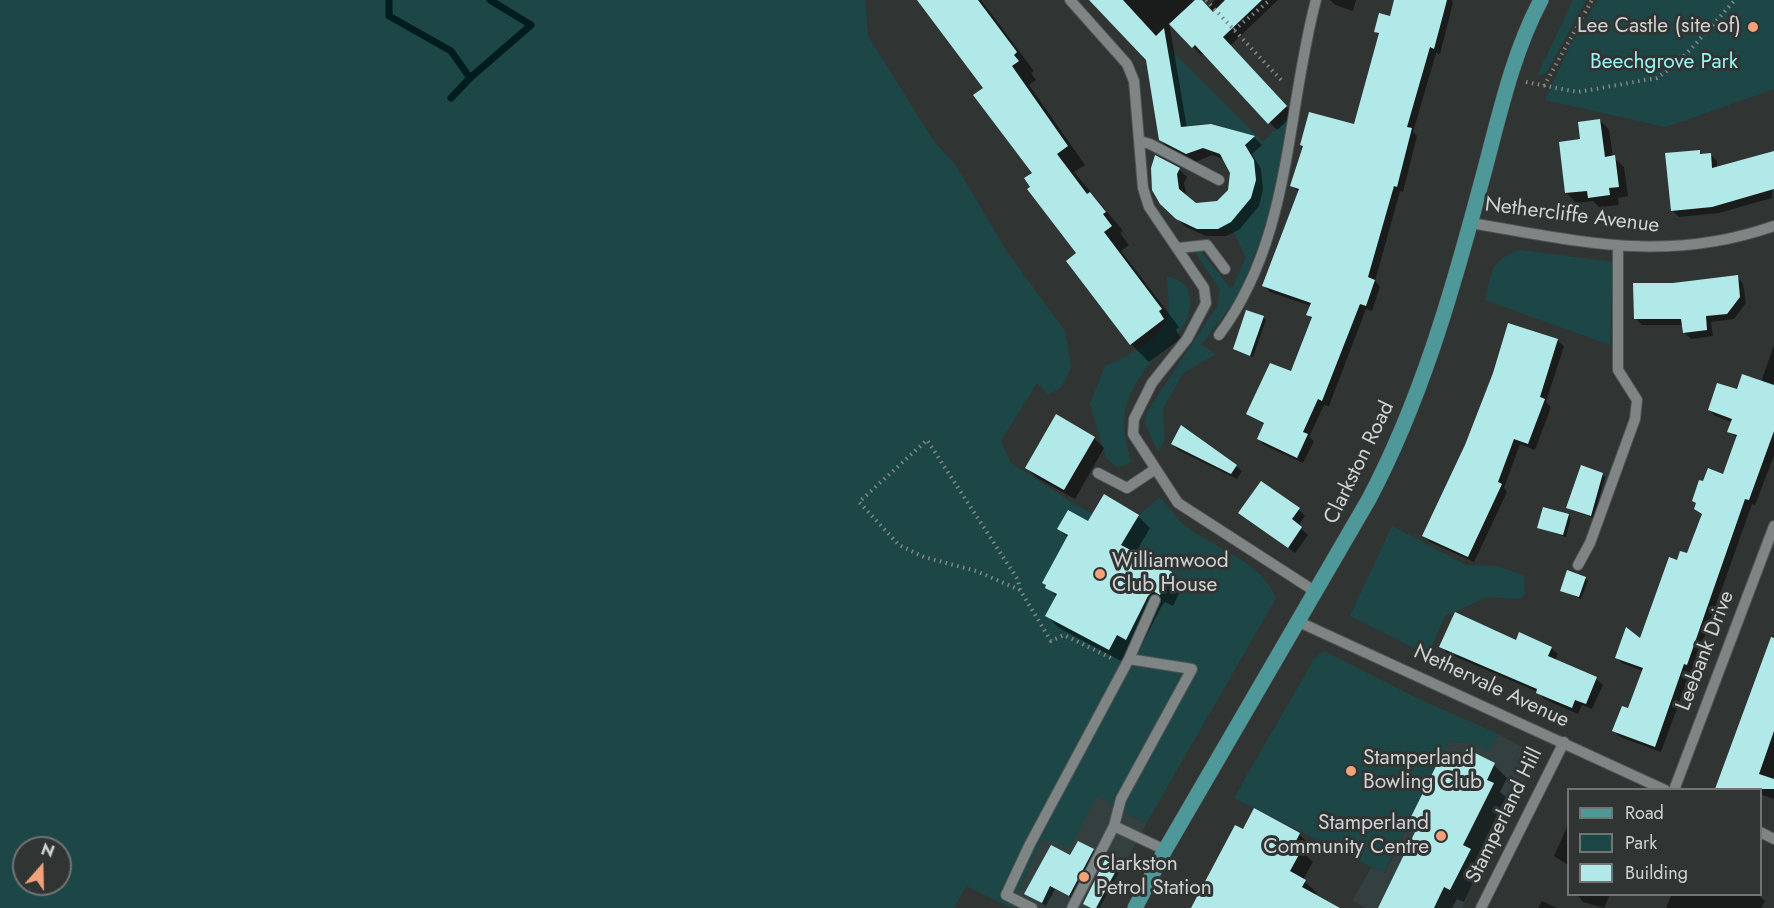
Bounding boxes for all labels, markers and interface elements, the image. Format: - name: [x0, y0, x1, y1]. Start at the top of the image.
- place label: Lee Castle (site of): [1577, 14, 1741, 40]
- marker: Lee Castle (site of): [1746, 20, 1760, 34]
- park label: Beechgrove Park: [1590, 50, 1738, 76]
- street label: Nethercliffe Avenue: [1483, 193, 1661, 239]
- street label: Clarkston Road: [1319, 398, 1401, 528]
- place label: Williamwood Club House: [1112, 549, 1229, 599]
- marker: Williamwood Club House: [1093, 567, 1107, 581]
- street label: Leebank Drive: [1672, 587, 1740, 715]
- street label: Nethervale Avenue: [1409, 640, 1573, 734]
- street label: Stamperland Hill: [1461, 744, 1549, 888]
- place label: Stamperland Bowling Club: [1363, 746, 1482, 796]
- marker: Stamperland Bowling Club: [1344, 764, 1358, 778]
- legend: [1567, 788, 1762, 896]
- text: Road: [1625, 800, 1664, 826]
- place label: Stamperland Community Centre: [1263, 811, 1429, 861]
- marker: Stamperland Community Centre: [1434, 829, 1448, 843]
- text: Park: [1625, 830, 1657, 856]
- north arrow: [12, 836, 72, 896]
- text: N: [38, 838, 58, 863]
- place label: Clarkston Petrol Station: [1096, 852, 1212, 902]
- text: Building: [1625, 860, 1688, 886]
- marker: Clarkston Petrol Station: [1077, 870, 1091, 884]

